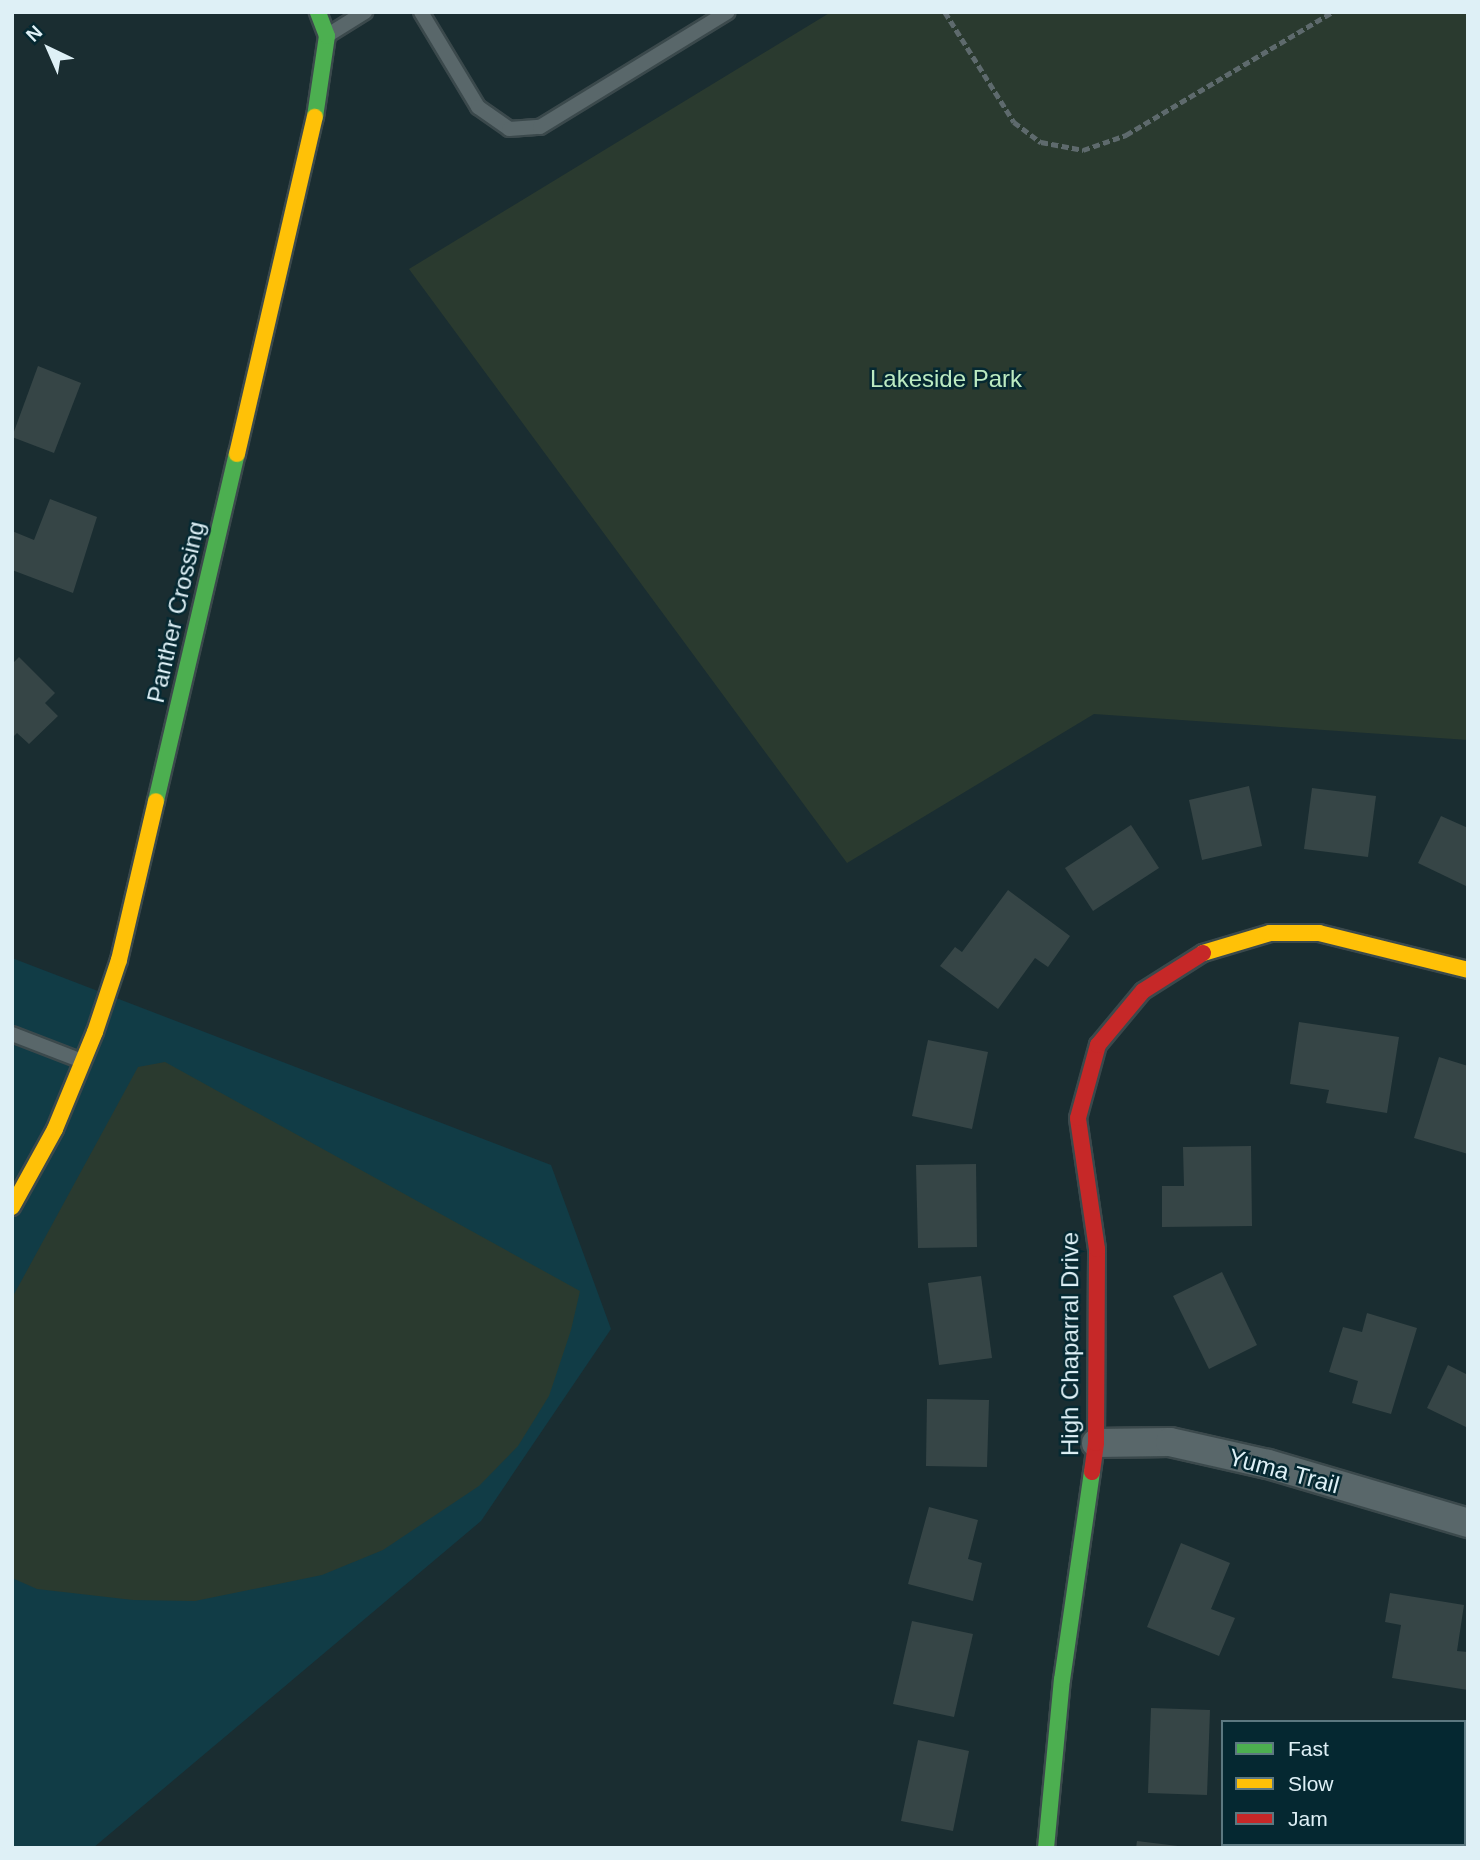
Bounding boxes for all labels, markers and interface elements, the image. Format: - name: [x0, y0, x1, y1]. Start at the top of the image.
- north arrow: [14, 14, 84, 84]
- text: N: [22, 21, 46, 46]
- park label: Lakeside Park: [870, 365, 1022, 393]
- street label: Panther Crossing: [141, 518, 211, 706]
- street label: High Chaparral Drive: [1056, 1232, 1084, 1456]
- street label: Yuma Trail: [1225, 1442, 1343, 1500]
- legend: [1221, 1720, 1466, 1846]
- text: Fast: [1288, 1737, 1329, 1760]
- text: Slow: [1288, 1772, 1334, 1795]
- text: Jam: [1288, 1807, 1328, 1830]

